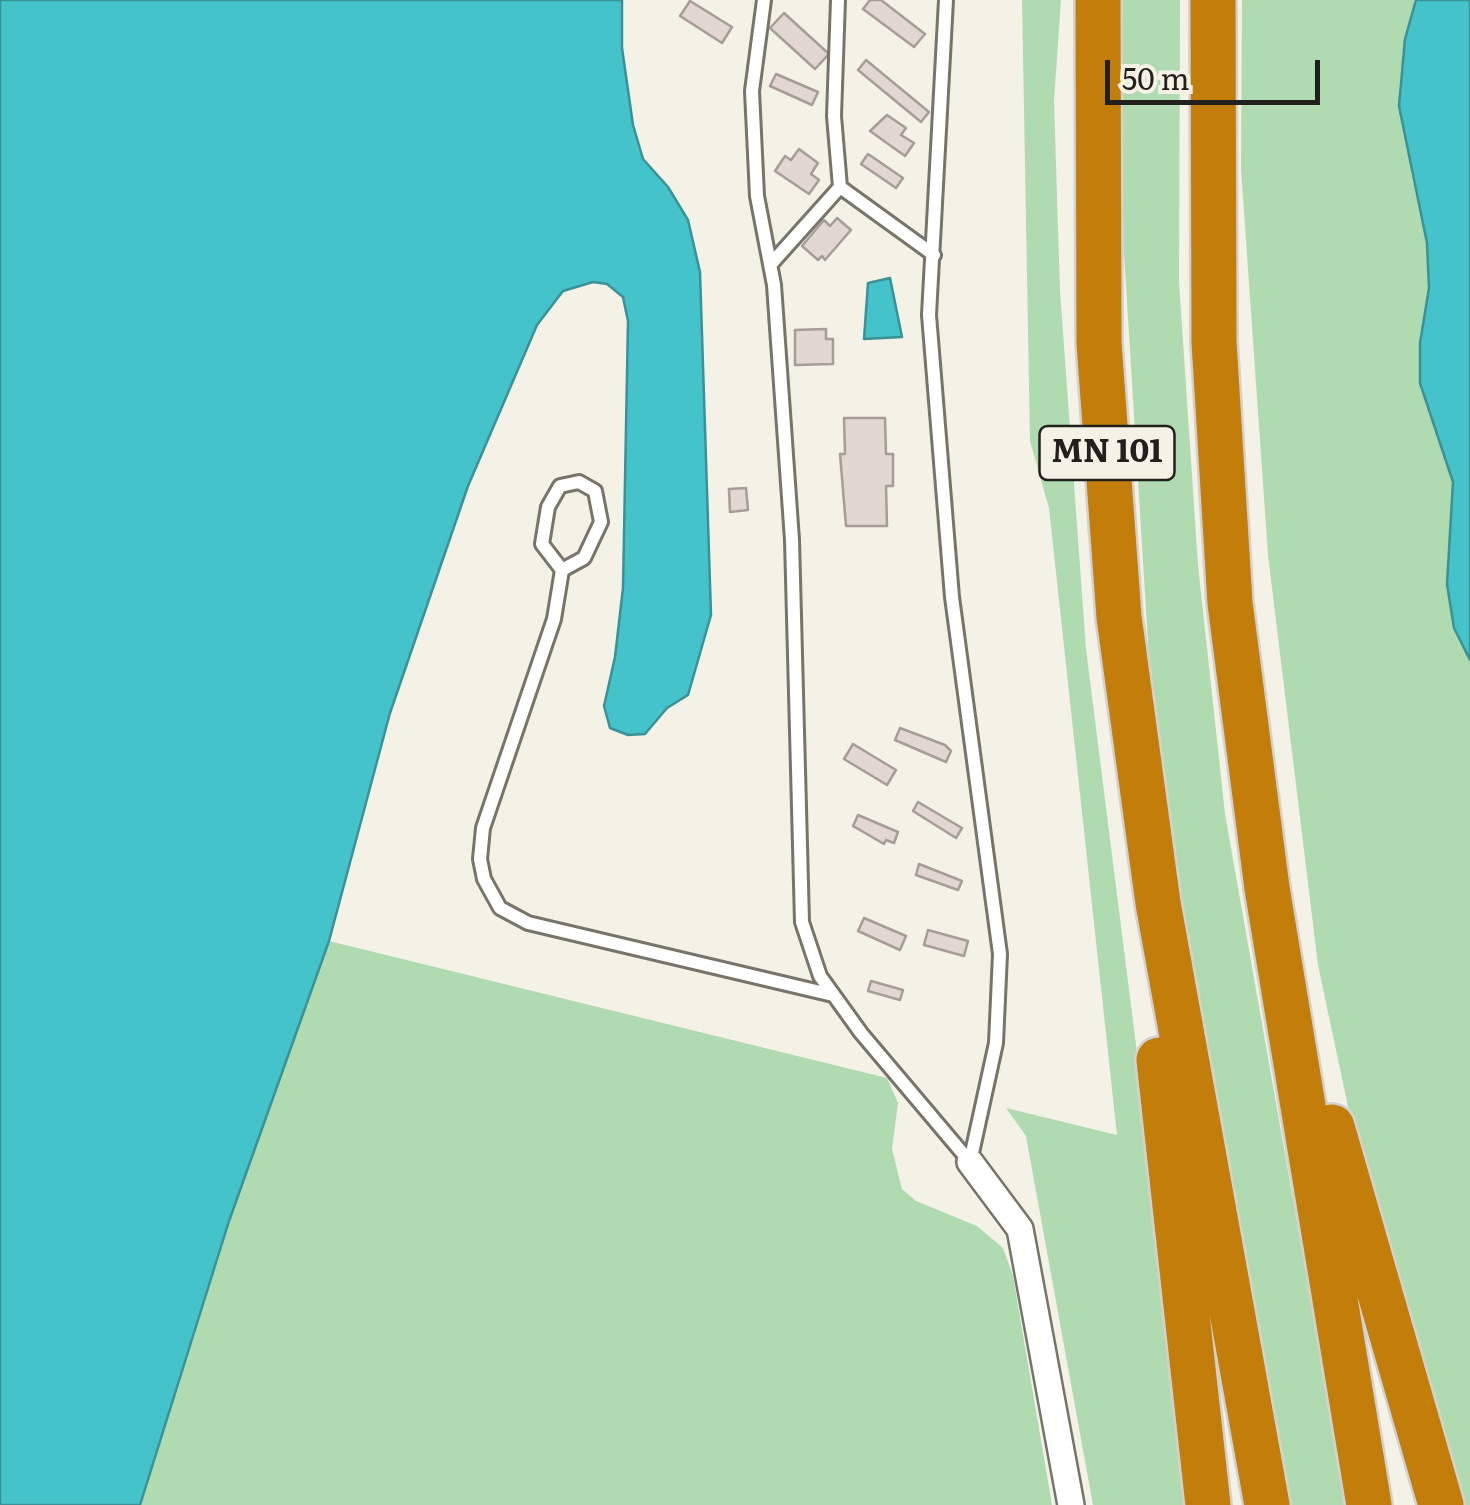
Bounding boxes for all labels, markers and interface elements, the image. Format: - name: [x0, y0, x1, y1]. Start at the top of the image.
- scale bar: [1110, 40, 1325, 102]
- text: 50 m: [1122, 55, 1190, 99]
- road number: MN 101: [1040, 426, 1174, 480]

